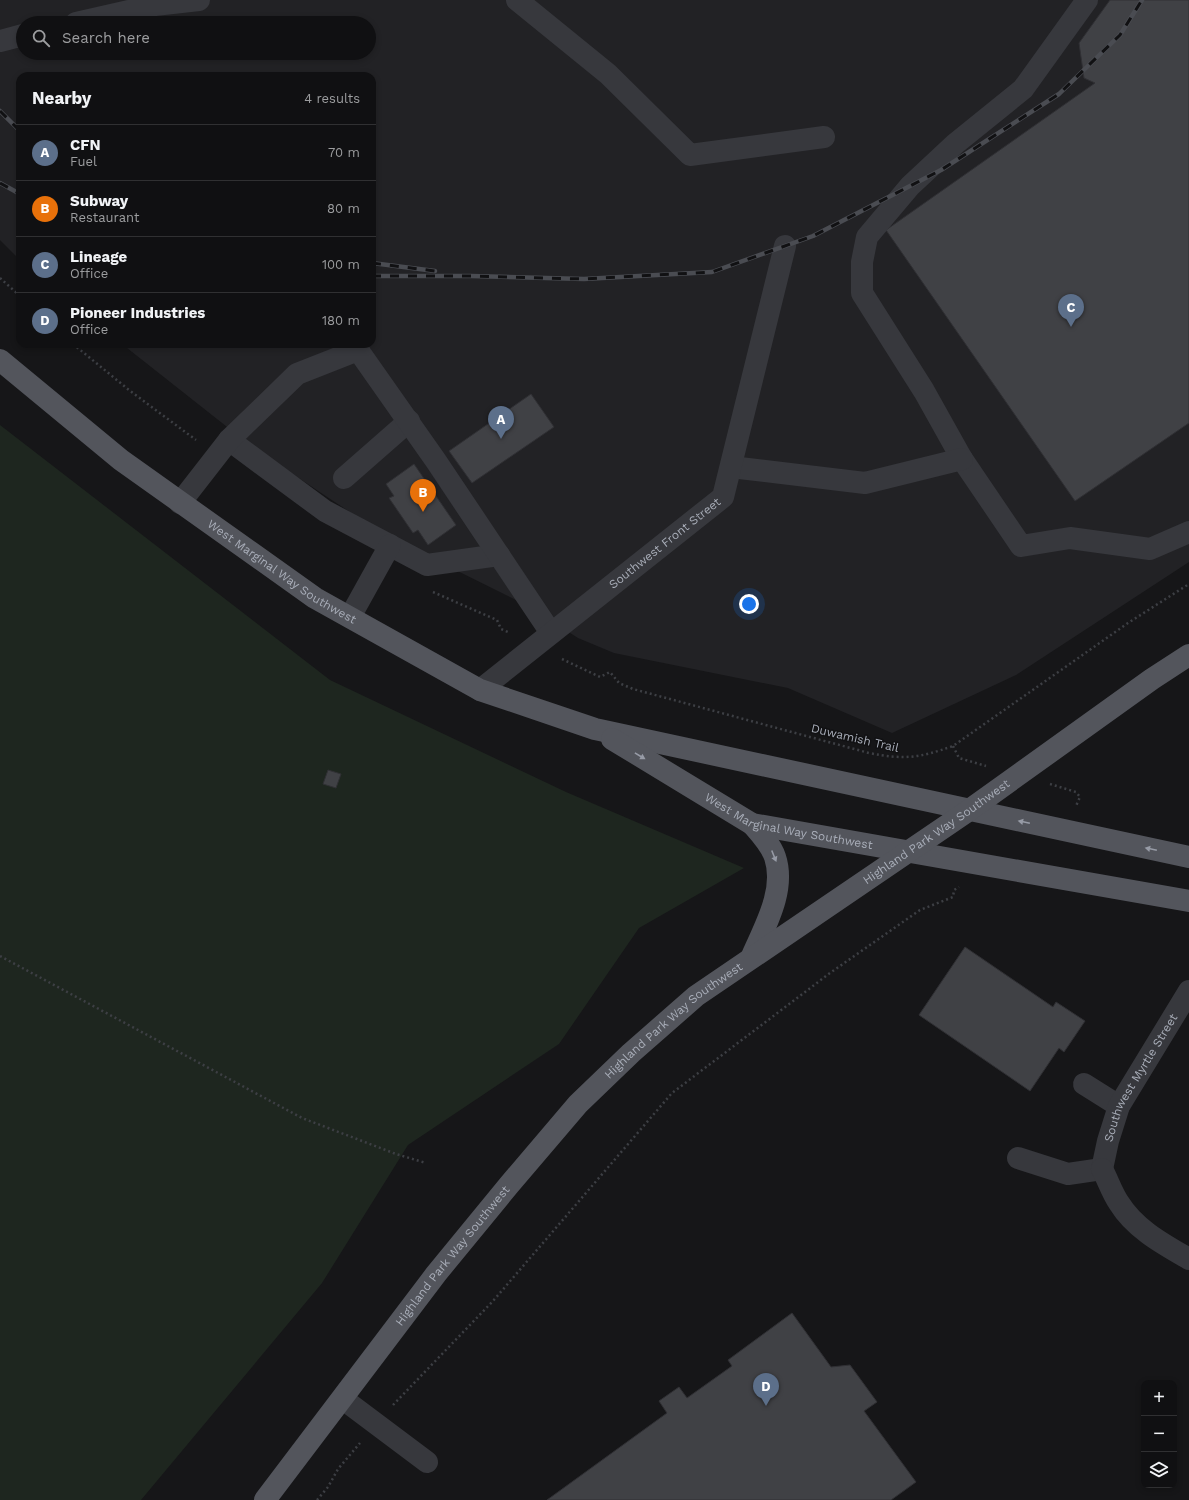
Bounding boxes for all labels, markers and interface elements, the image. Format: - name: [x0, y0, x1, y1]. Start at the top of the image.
- search box: [16, 16, 376, 60]
- icon: search: [30, 27, 52, 49]
- text: Search here: [62, 29, 150, 47]
- text: Nearby: [32, 88, 91, 108]
- text: 4 results: [304, 91, 360, 106]
- text: CFN: [70, 136, 101, 154]
- text: A: [41, 145, 49, 160]
- text: 70 m: [328, 145, 360, 160]
- text: Fuel: [70, 154, 97, 169]
- text: Subway: [70, 192, 128, 210]
- text: B: [41, 201, 49, 216]
- text: 80 m: [327, 201, 360, 216]
- text: Restaurant: [70, 210, 140, 225]
- text: Lineage: [70, 248, 127, 266]
- text: C: [41, 257, 49, 272]
- text: 100 m: [322, 257, 360, 272]
- text: Office: [70, 266, 108, 281]
- pin: C: [1058, 294, 1084, 327]
- text: Pioneer Industries: [70, 304, 205, 322]
- text: D: [40, 313, 50, 328]
- text: 180 m: [322, 313, 360, 328]
- text: Office: [70, 322, 108, 337]
- pin: A: [488, 406, 514, 439]
- pin: B: [410, 479, 436, 512]
- street label: Southwest Front Street: [606, 495, 723, 592]
- street label: West Marginal Way Southwest: [205, 517, 359, 627]
- your location: [739, 594, 759, 614]
- street label: Duwamish Trail: [810, 721, 901, 755]
- one-way arrow: [634, 753, 646, 760]
- street label: Highland Park Way Southwest: [860, 776, 1012, 887]
- street label: West Marginal Way Southwest: [702, 790, 874, 852]
- one-way arrow: [1018, 819, 1030, 825]
- one-way arrow: [1145, 846, 1157, 852]
- one-way arrow: [770, 850, 777, 862]
- street label: Highland Park Way Southwest: [602, 959, 745, 1082]
- street label: Southwest Myrtle Street: [1101, 1011, 1180, 1144]
- street label: Highland Park Way Southwest: [392, 1183, 513, 1328]
- pin: D: [753, 1373, 779, 1406]
- map controls: [1141, 1380, 1177, 1488]
- button: +: [1141, 1380, 1177, 1416]
- button: −: [1141, 1416, 1177, 1452]
- button: layers: [1141, 1452, 1177, 1488]

